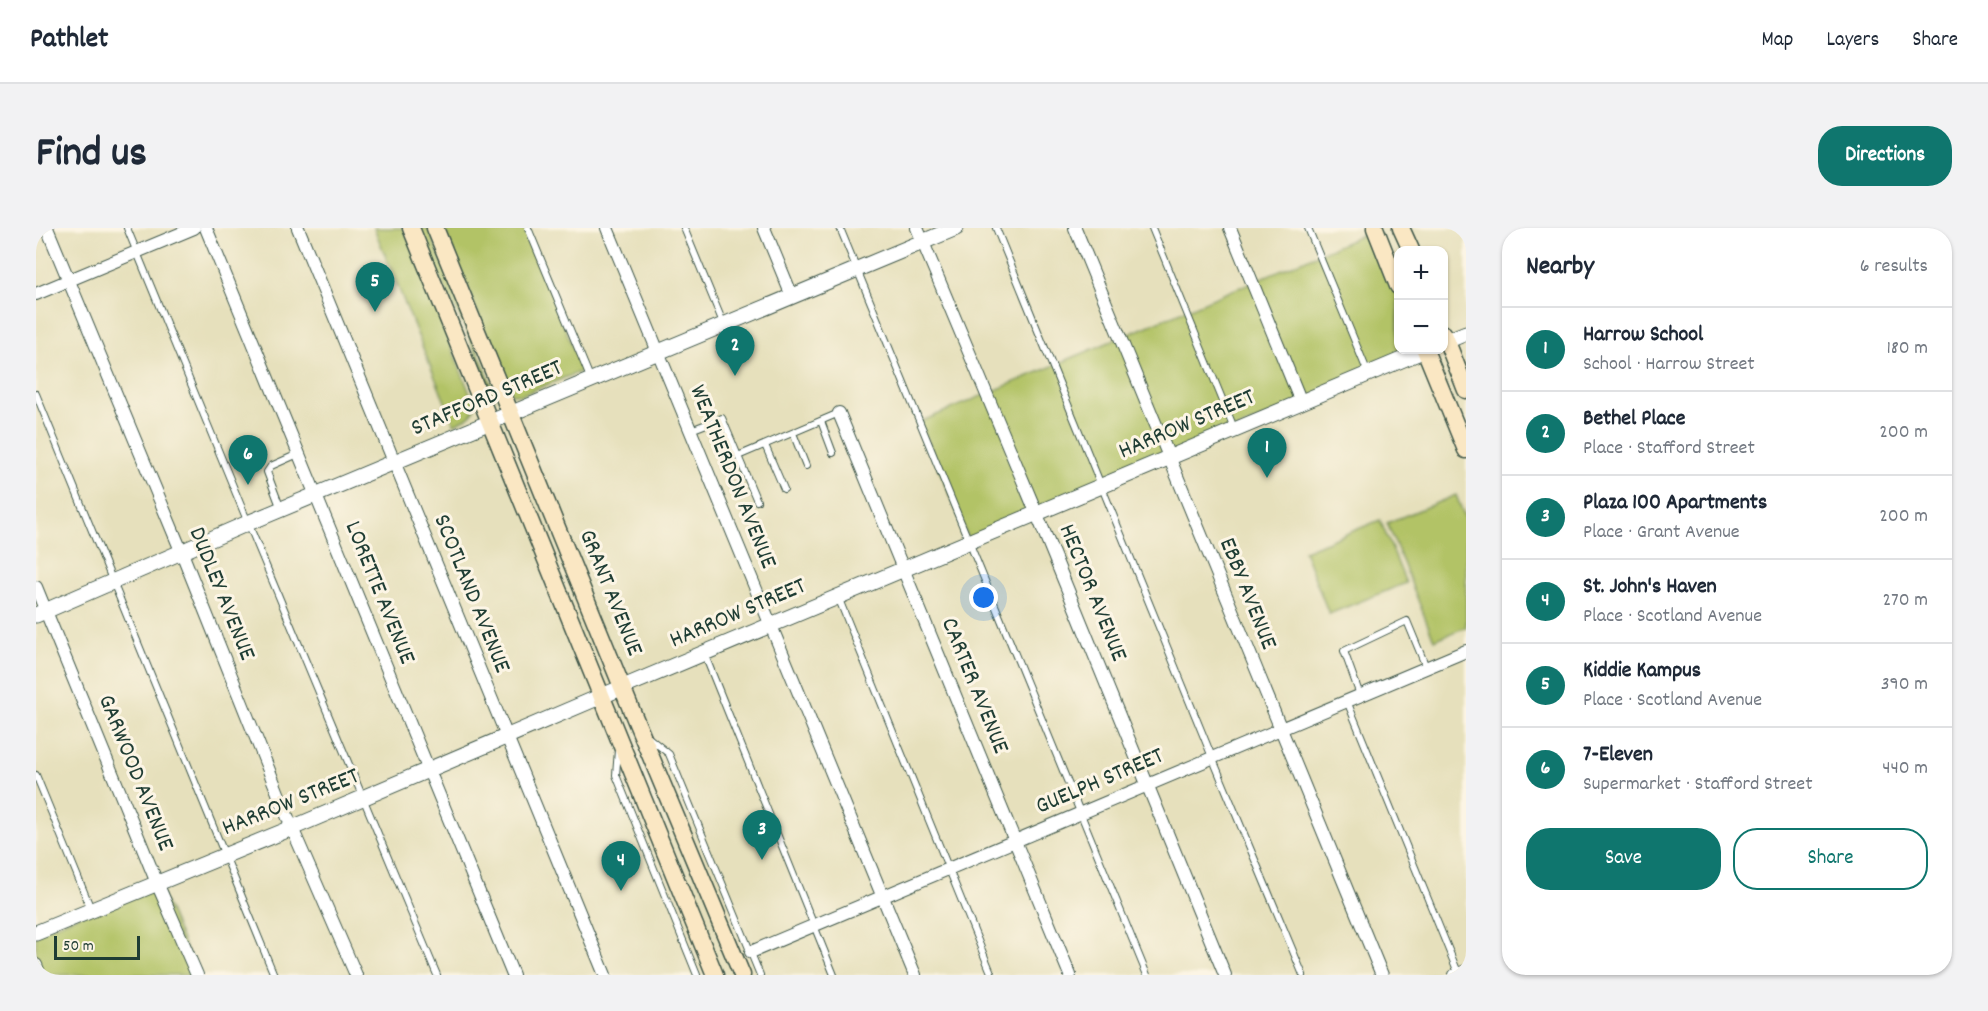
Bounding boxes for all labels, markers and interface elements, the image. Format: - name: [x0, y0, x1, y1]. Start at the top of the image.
- text: Pathlet: [30, 21, 108, 61]
- text: Map: [1762, 26, 1793, 56]
- text: Layers: [1826, 26, 1879, 56]
- text: Share: [1912, 26, 1958, 56]
- text: Find us: [36, 126, 147, 186]
- button: Directions: [1818, 126, 1952, 186]
- map controls: [1394, 246, 1448, 354]
- button: +: [1394, 246, 1448, 300]
- text: Nearby: [1526, 249, 1594, 286]
- text: 6 results: [1860, 253, 1928, 281]
- pin: 5: [356, 262, 394, 312]
- button: −: [1394, 300, 1448, 354]
- text: Harrow School: [1583, 320, 1703, 351]
- pin: 2: [716, 326, 754, 376]
- text: 1: [1543, 335, 1548, 363]
- text: 180 m: [1886, 335, 1928, 363]
- text: School · Harrow Street: [1583, 351, 1755, 379]
- street label: STAFFORD STREET: [406, 352, 568, 446]
- street label: WEATHERDON AVENUE: [680, 380, 784, 574]
- street label: HARROW STREET: [1114, 381, 1261, 469]
- text: Bethel Place: [1583, 404, 1685, 435]
- text: 2: [1541, 419, 1550, 447]
- text: 200 m: [1879, 419, 1928, 447]
- pin: 1: [1248, 428, 1286, 478]
- text: Place · Stafford Street: [1583, 435, 1755, 463]
- pin: 6: [228, 436, 268, 485]
- text: Plaza 100 Apartments: [1583, 488, 1767, 519]
- text: 3: [1541, 503, 1550, 531]
- text: 200 m: [1879, 503, 1928, 531]
- street label: SCOTLAND AVENUE: [424, 510, 518, 678]
- street label: LORETTE AVENUE: [335, 516, 423, 670]
- street label: HECTOR AVENUE: [1049, 519, 1135, 667]
- text: Place · Grant Avenue: [1583, 519, 1740, 547]
- street label: DUDLEY AVENUE: [179, 522, 263, 666]
- street label: GRANT AVENUE: [569, 525, 651, 661]
- street label: EBBY AVENUE: [1209, 533, 1285, 655]
- street label: HARROW STREET: [665, 570, 812, 658]
- text: St. John's Haven: [1583, 572, 1717, 603]
- your location: [969, 583, 998, 612]
- text: 4: [1541, 587, 1550, 615]
- text: 270 m: [1882, 587, 1928, 615]
- text: Place · Scotland Avenue: [1583, 603, 1762, 631]
- street label: CARTER AVENUE: [931, 613, 1017, 759]
- text: Kiddie Kampus: [1583, 656, 1701, 687]
- text: 5: [1541, 671, 1550, 699]
- text: 390 m: [1881, 671, 1928, 699]
- text: Place · Scotland Avenue: [1583, 687, 1762, 715]
- street label: GARWOOD AVENUE: [88, 690, 182, 856]
- street label: GUELPH STREET: [1031, 740, 1170, 824]
- text: 7-Eleven: [1583, 740, 1653, 771]
- text: 6: [1541, 755, 1550, 783]
- text: 440 m: [1882, 755, 1928, 783]
- street label: HARROW STREET: [217, 760, 365, 846]
- text: Supermarket · Stafford Street: [1583, 771, 1813, 799]
- pin: 3: [742, 810, 782, 860]
- button: Save: [1526, 828, 1721, 890]
- button: Share: [1733, 828, 1928, 890]
- pin: 4: [602, 842, 640, 891]
- scale bar: [54, 933, 140, 960]
- text: 50 m: [63, 935, 94, 958]

